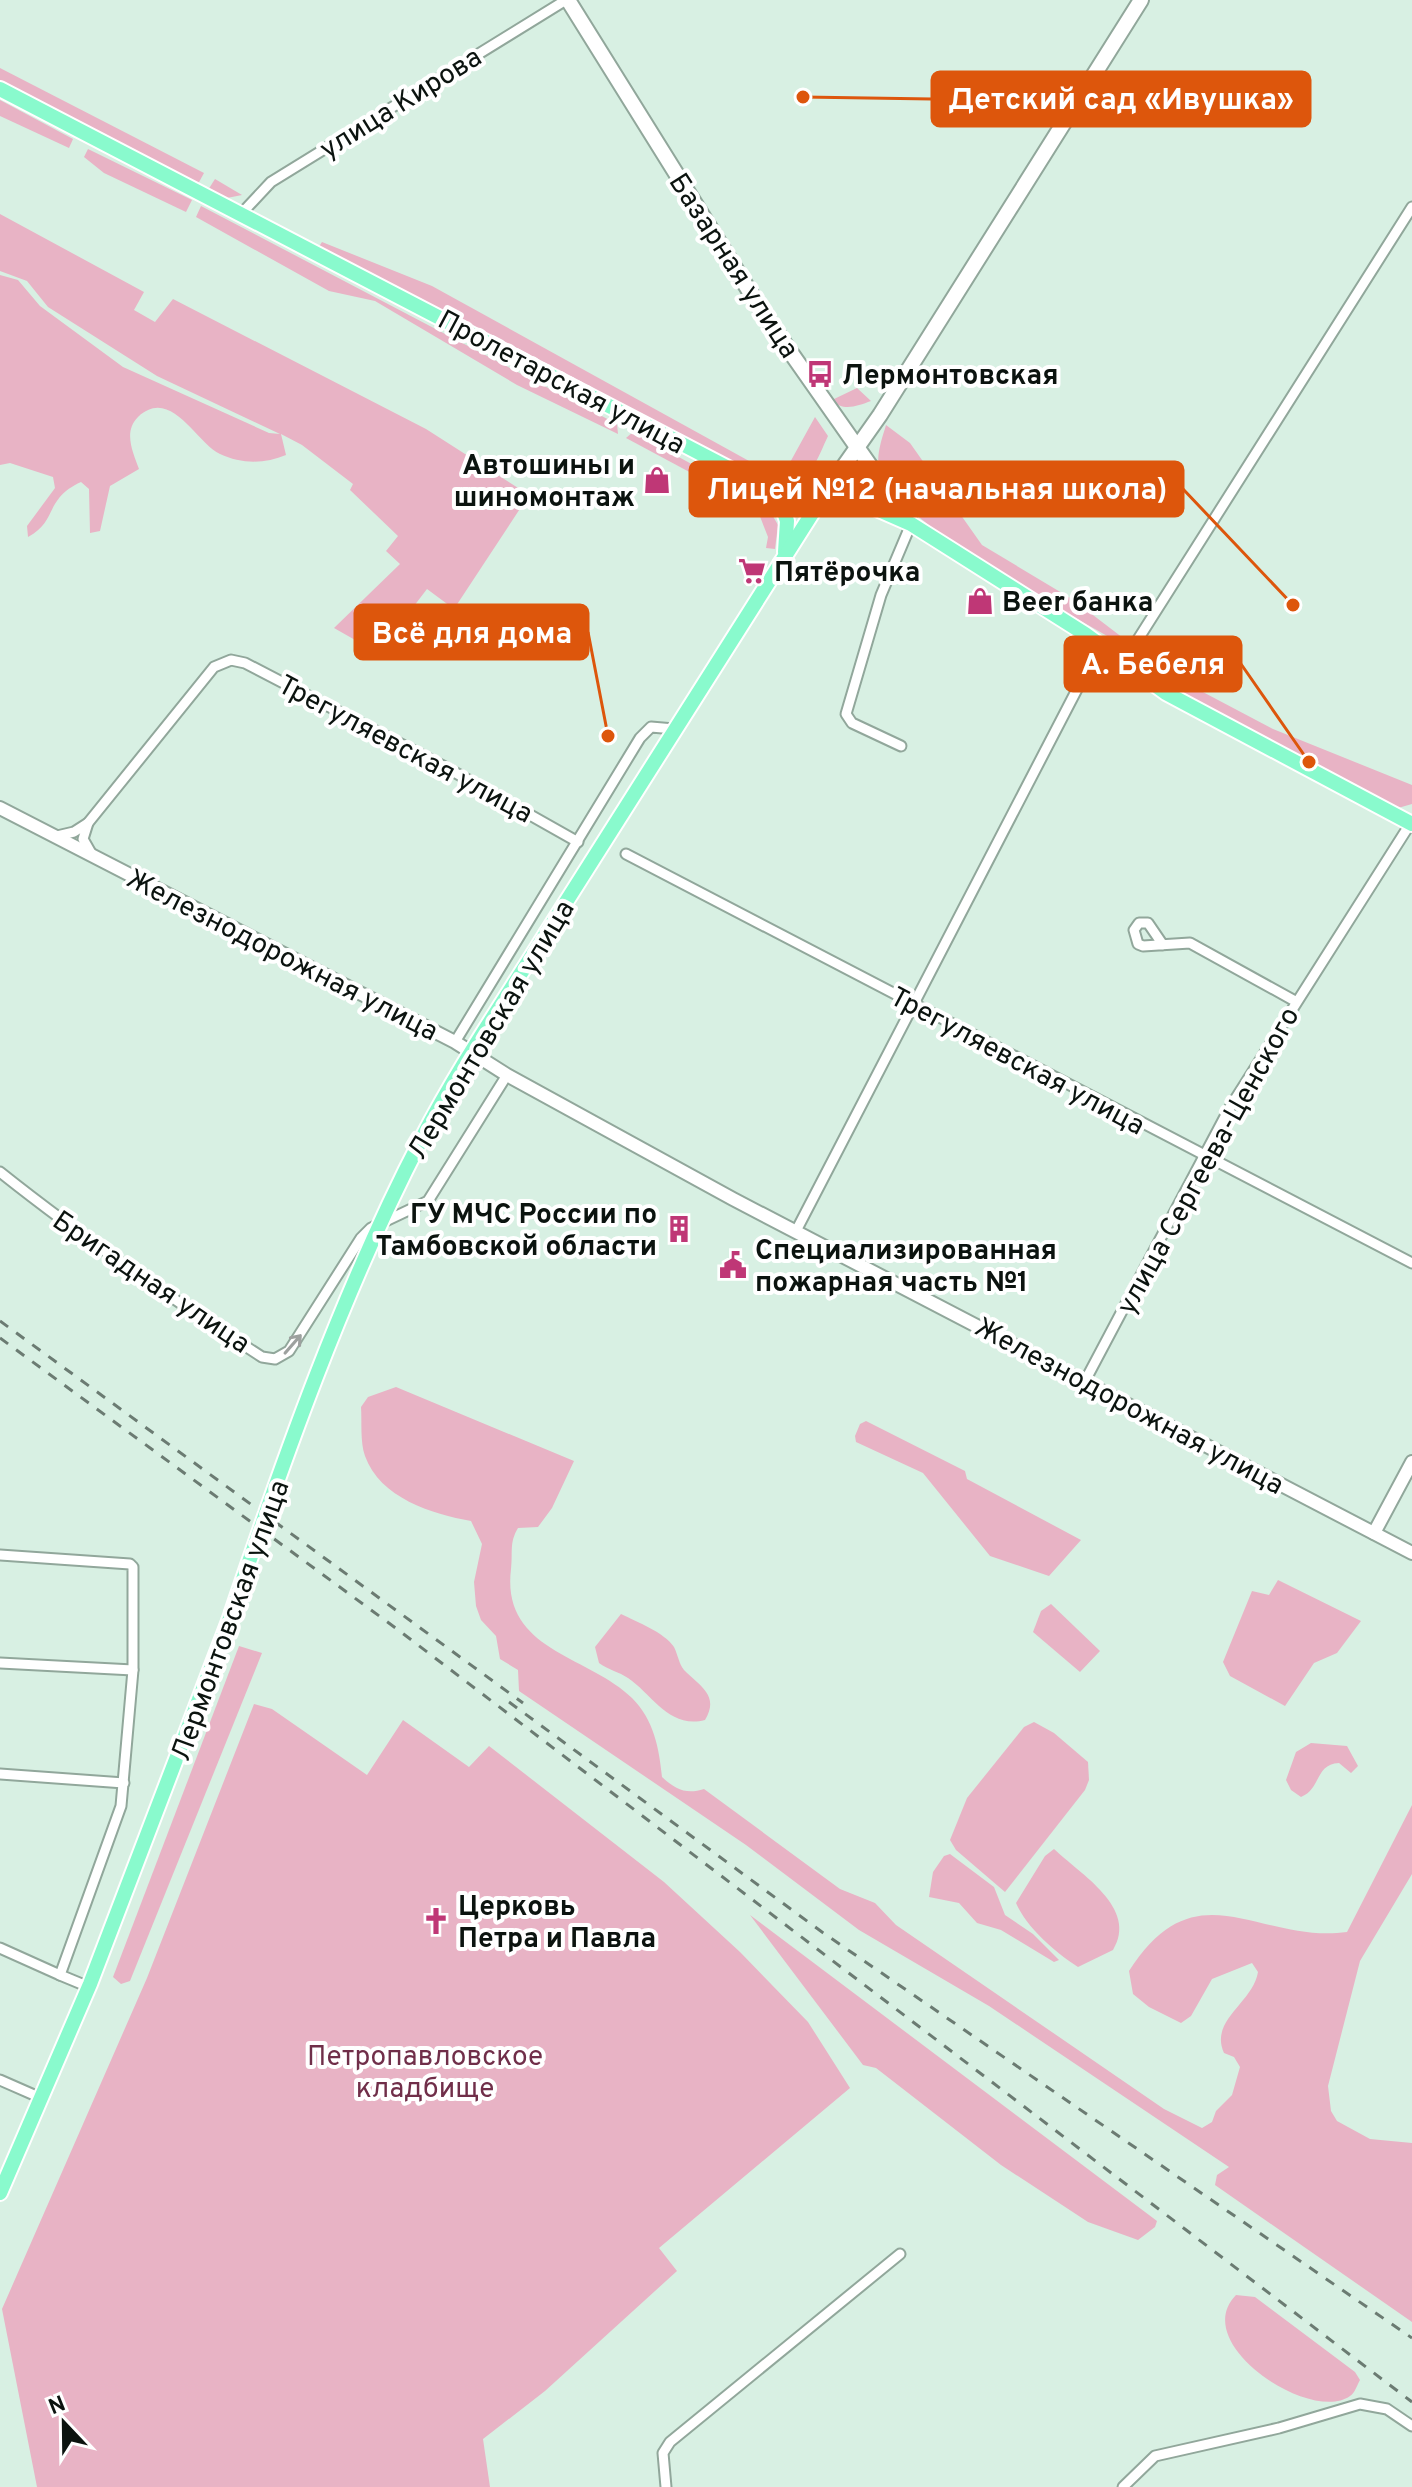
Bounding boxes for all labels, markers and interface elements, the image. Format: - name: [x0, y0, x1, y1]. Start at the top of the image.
- street label: улица Кирова: [314, 40, 489, 169]
- callout: Детский сад «Ивушка»: [932, 72, 1310, 126]
- text: Детский сад «Ивушка»: [948, 83, 1294, 120]
- street label: Базарная улица: [659, 167, 806, 366]
- street label: Пролетарская улица: [431, 303, 690, 464]
- bus stop icon: Лермонтовская: [805, 359, 835, 389]
- place label: Лермонтовская: [842, 359, 1059, 395]
- place label: Автошины и шиномонтаж: [454, 449, 635, 517]
- callout: Лицей №12 (начальная школа): [690, 462, 1183, 516]
- shop icon: Автошины и шиномонтаж: [642, 465, 672, 495]
- text: Лицей №12 (начальная школа): [707, 473, 1167, 510]
- supermarket icon: Пятёрочка: [737, 556, 767, 586]
- place label: Пятёрочка: [774, 556, 920, 592]
- shop icon: Beer банка: [965, 586, 995, 616]
- place label: Beer банка: [1002, 586, 1153, 622]
- callout: Всё для дома: [355, 605, 588, 659]
- text: Всё для дома: [372, 617, 572, 654]
- callout: А. Бебеля: [1065, 637, 1241, 691]
- text: А. Бебеля: [1081, 648, 1225, 685]
- street label: Трегуляевская улица: [271, 668, 538, 833]
- street label: Железнодорожная улица: [120, 862, 444, 1051]
- street label: Лермонтовская улица: [401, 894, 584, 1167]
- street label: Трегуляевская улица: [883, 980, 1150, 1145]
- street label: улица Сергеева-Ценского: [1110, 1001, 1309, 1321]
- place label: ГУ МЧС России по Тамбовской области: [375, 1198, 657, 1266]
- street label: Бригадная улица: [45, 1204, 256, 1363]
- building icon: ГУ МЧС России по Тамбовской области: [664, 1214, 694, 1244]
- place label: Специализированная пожарная часть №1: [755, 1234, 1057, 1302]
- public building icon: Специализированная пожарная часть №1: [718, 1250, 748, 1280]
- street label: Железнодорожная улица: [968, 1311, 1289, 1505]
- one-way arrow: [284, 1334, 302, 1354]
- street label: Лермонтовская улица: [164, 1476, 299, 1767]
- place label: Церковь Петра и Павла: [458, 1890, 656, 1958]
- church icon: Церковь Петра и Павла: [421, 1906, 451, 1936]
- park label: Петропавловское кладбище: [307, 2040, 543, 2108]
- north arrow: [24, 2383, 104, 2463]
- text: N: [45, 2391, 70, 2422]

